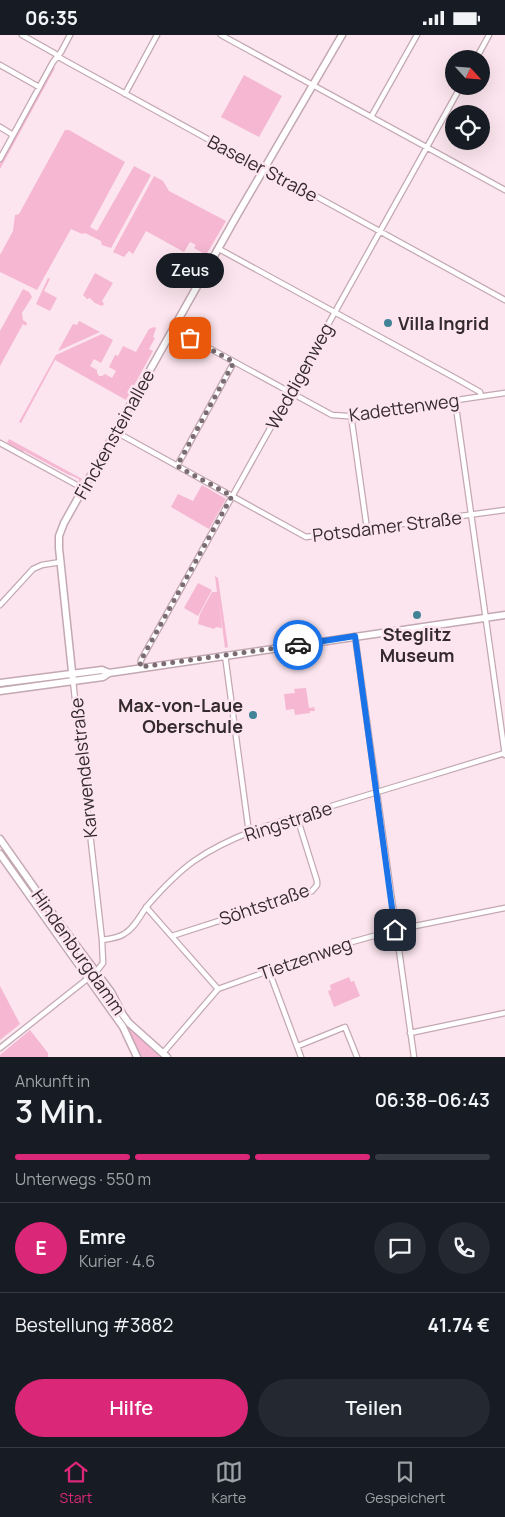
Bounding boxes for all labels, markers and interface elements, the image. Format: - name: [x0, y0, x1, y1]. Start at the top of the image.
- text: 06:35: [25, 5, 78, 31]
- north arrow: [445, 50, 490, 95]
- map controls: [445, 50, 490, 150]
- button: locate: [445, 105, 490, 150]
- street label: Baseler Straße: [204, 129, 322, 207]
- callout: Zeus: [156, 253, 224, 288]
- text: Zeus: [171, 259, 209, 281]
- place label: Villa Ingrid: [398, 311, 489, 335]
- pin: [169, 317, 211, 359]
- marker: Villa Ingrid: [382, 317, 394, 329]
- street label: Weddigenweg: [260, 319, 338, 433]
- icon: bag: [176, 324, 204, 352]
- street label: Finckensteinallee: [68, 365, 160, 503]
- street label: Kadettenweg: [347, 387, 461, 427]
- street label: Potsdamer Straße: [311, 505, 463, 547]
- marker: Steglitz Museum: [411, 609, 423, 621]
- courier: [273, 620, 323, 670]
- place label: Steglitz Museum: [380, 622, 454, 667]
- icon: car: [284, 631, 312, 659]
- place label: Max-von-Laue Oberschule: [118, 693, 243, 738]
- street label: Karwendelstraße: [64, 697, 102, 839]
- marker: Max-von-Laue Oberschule: [247, 709, 259, 721]
- street label: Ringstraße: [241, 796, 335, 846]
- street label: Söhtstraße: [216, 877, 312, 931]
- street label: Hindenburgdamm: [27, 884, 131, 1020]
- pin: [374, 909, 416, 951]
- icon: home: [381, 916, 409, 944]
- street label: Tietzenweg: [255, 931, 355, 985]
- text: Ankunft in: [15, 1070, 90, 1092]
- text: 06:38–06:43: [375, 1087, 490, 1113]
- text: 3 Min.: [15, 1089, 104, 1133]
- text: Unterwegs · 550 m: [15, 1168, 151, 1190]
- button: chat: [374, 1222, 426, 1274]
- button: phone: [438, 1222, 490, 1274]
- text: Emre: [79, 1224, 126, 1250]
- text: E: [35, 1235, 47, 1261]
- text: Kurier · 4.6: [79, 1250, 155, 1272]
- text: Bestellung #3882: [15, 1312, 173, 1338]
- text: 41.74 €: [427, 1312, 490, 1338]
- button: Hilfe: [15, 1379, 248, 1437]
- button: Teilen: [258, 1379, 490, 1437]
- tab: Start: [60, 1458, 92, 1507]
- tab: Karte: [211, 1458, 246, 1507]
- tab: Gespeichert: [365, 1458, 445, 1507]

